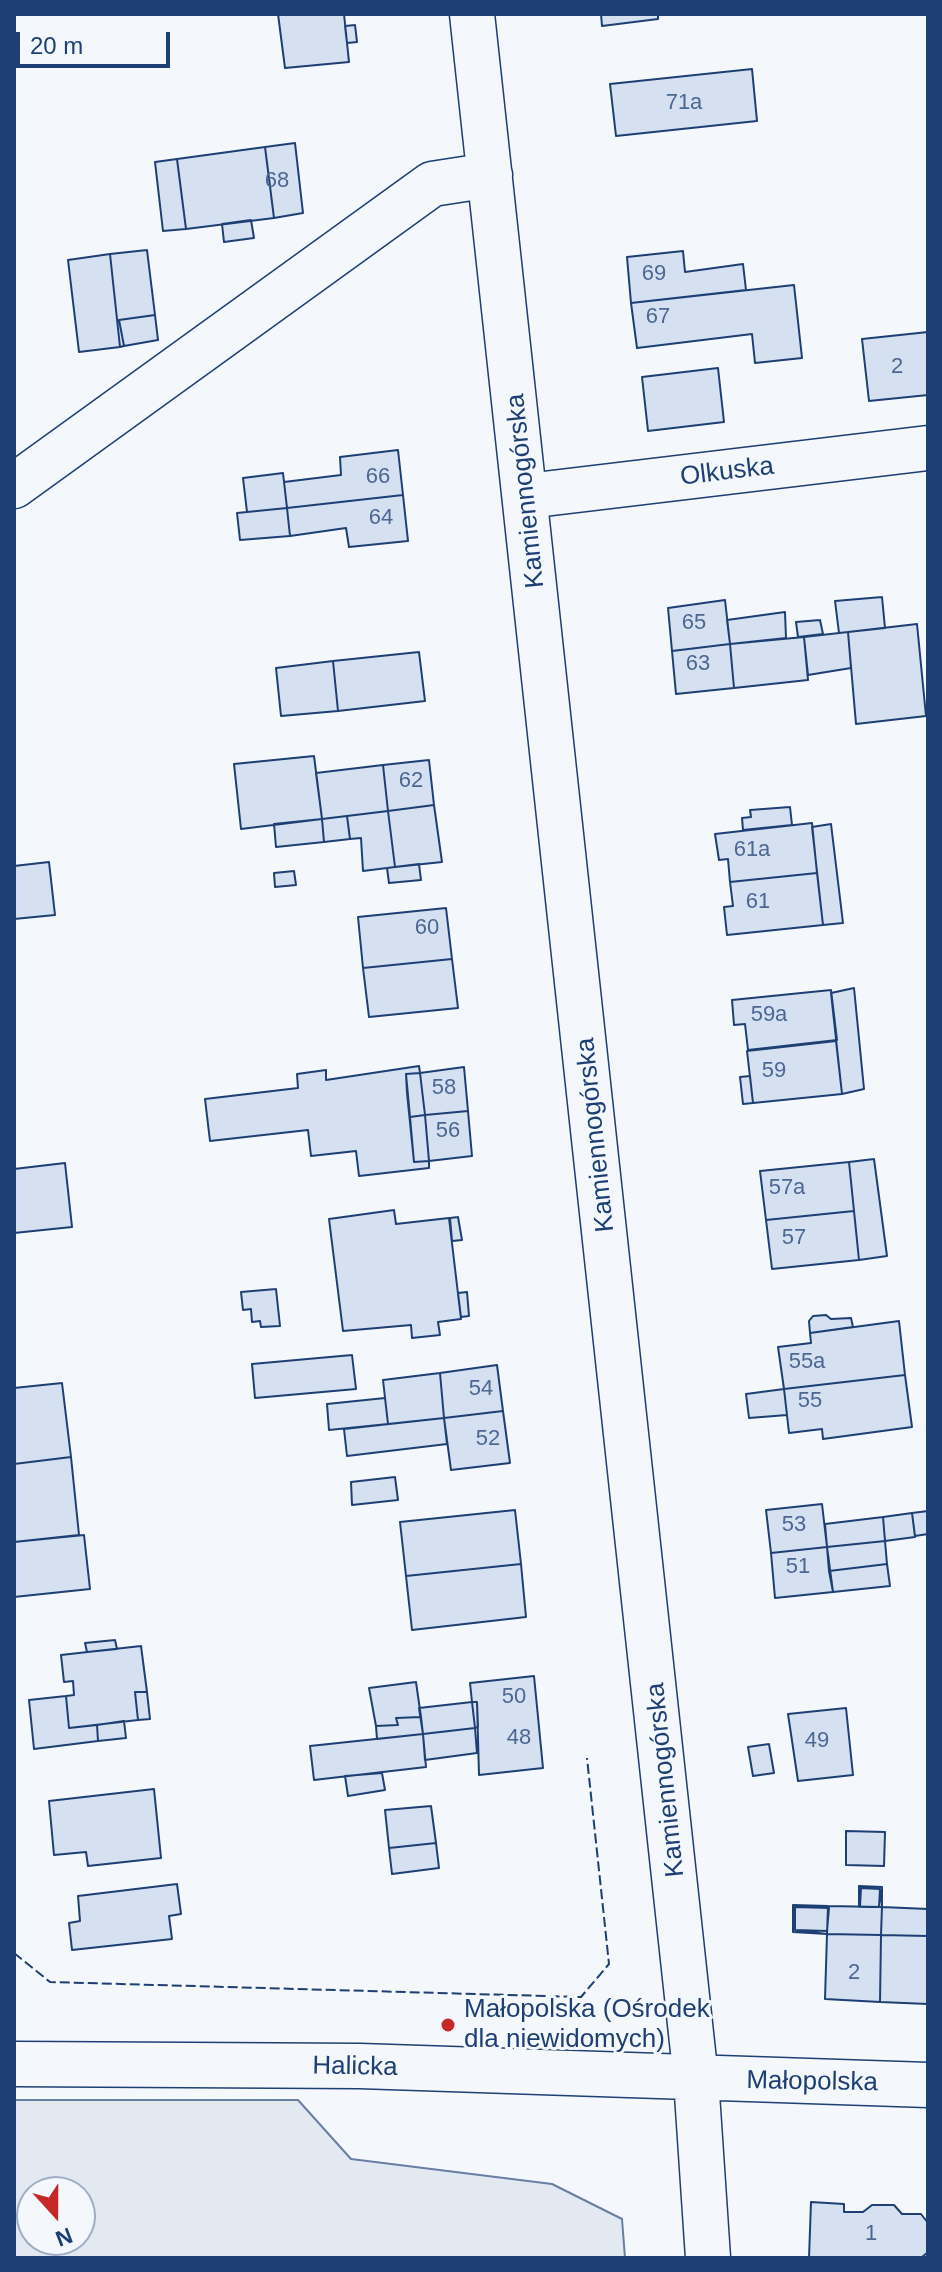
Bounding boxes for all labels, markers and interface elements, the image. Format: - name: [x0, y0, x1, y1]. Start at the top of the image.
- scale bar: [20, 16, 174, 66]
- text: 20 m: [30, 32, 83, 59]
- house number: 71a: [666, 90, 702, 116]
- house number: 68: [265, 168, 289, 194]
- house number: 69: [642, 261, 666, 287]
- house number: 67: [646, 304, 670, 330]
- house number: 2: [891, 354, 903, 380]
- street label: Kamiennogórska: [500, 392, 552, 590]
- street label: Olkuska: [678, 451, 776, 493]
- house number: 66: [366, 464, 390, 490]
- house number: 64: [369, 505, 393, 531]
- house number: 65: [682, 610, 706, 636]
- house number: 63: [686, 651, 710, 677]
- house number: 62: [399, 768, 423, 794]
- house number: 61a: [734, 837, 770, 863]
- house number: 61: [746, 889, 770, 915]
- house number: 60: [415, 915, 439, 941]
- house number: 59a: [751, 1002, 787, 1028]
- street label: Kamiennogórska: [570, 1036, 622, 1234]
- house number: 59: [762, 1058, 786, 1084]
- house number: 58: [432, 1075, 456, 1101]
- house number: 56: [436, 1118, 460, 1144]
- house number: 57a: [769, 1175, 805, 1201]
- house number: 57: [782, 1225, 806, 1251]
- house number: 55a: [789, 1349, 825, 1375]
- house number: 54: [469, 1376, 493, 1402]
- house number: 55: [798, 1388, 822, 1414]
- house number: 52: [476, 1426, 500, 1452]
- house number: 53: [782, 1512, 806, 1538]
- house number: 51: [786, 1554, 810, 1580]
- street label: Kamiennogórska: [640, 1681, 692, 1879]
- house number: 50: [502, 1684, 526, 1710]
- house number: 48: [507, 1725, 531, 1751]
- house number: 49: [805, 1728, 829, 1754]
- house number: 2: [848, 1960, 860, 1986]
- place label: Małopolska (Ośrodek dla niewidomych): [464, 1994, 710, 2056]
- marker: Małopolska (Ośrodek dla niewidomych): [439, 2016, 457, 2034]
- street label: Halicka: [312, 2051, 398, 2083]
- street label: Małopolska: [746, 2065, 878, 2099]
- north arrow: [16, 2176, 96, 2256]
- house number: 1: [865, 2221, 877, 2247]
- text: N: [52, 2222, 76, 2252]

